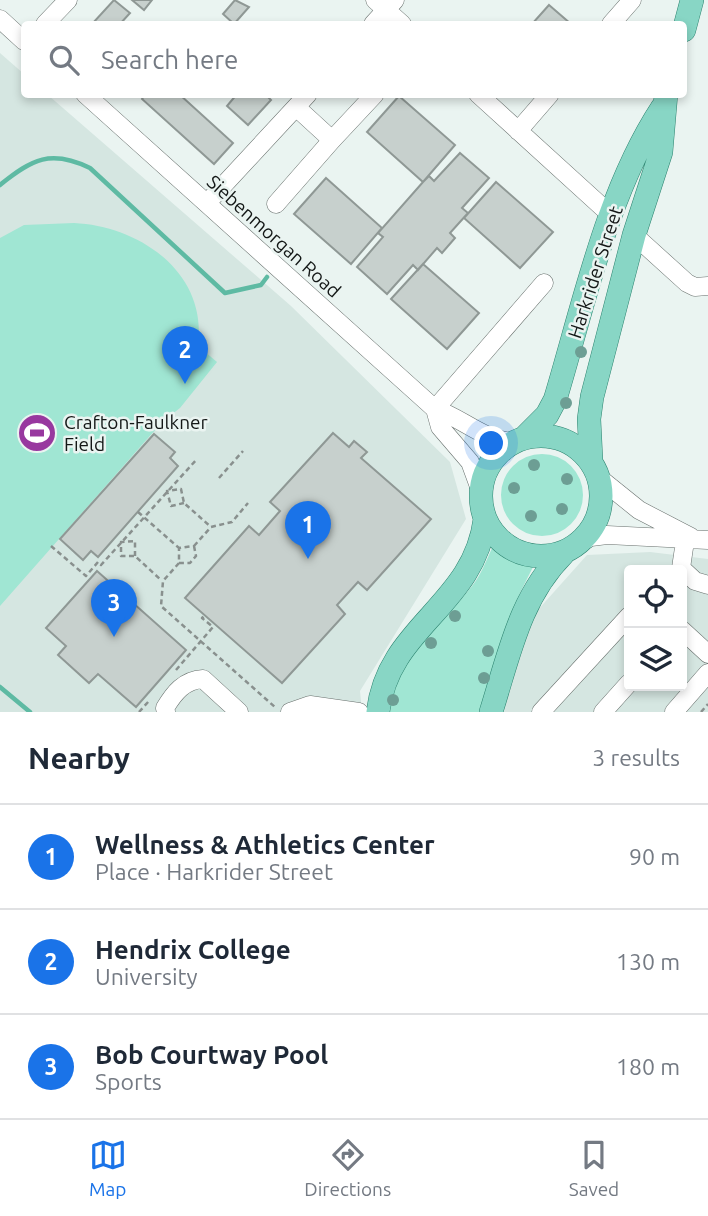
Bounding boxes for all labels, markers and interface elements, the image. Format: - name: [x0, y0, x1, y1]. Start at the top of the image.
- search box: [21, 21, 687, 98]
- icon: search: [45, 41, 83, 79]
- text: Search here: [101, 45, 238, 74]
- street label: Siebenmorgan Road: [203, 170, 345, 302]
- street label: Harkrider Street: [563, 203, 627, 341]
- pin: 2: [162, 326, 208, 384]
- place label: Crafton-Faulkner Field: [64, 411, 208, 455]
- sports icon: Crafton-Faulkner Field: [16, 412, 58, 454]
- your location: [474, 426, 508, 460]
- pin: 1: [285, 501, 331, 559]
- map controls: [624, 565, 687, 691]
- button: locate: [624, 565, 687, 628]
- pin: 3: [91, 579, 137, 637]
- button: layers: [624, 628, 687, 691]
- text: Nearby: [28, 741, 130, 775]
- text: 3 results: [592, 745, 680, 770]
- text: Wellness & Athletics Center: [95, 830, 435, 859]
- text: 1: [45, 844, 57, 869]
- text: 90 m: [629, 844, 680, 869]
- text: Place · Harkrider Street: [95, 859, 333, 884]
- text: Hendrix College: [95, 935, 291, 964]
- text: 2: [45, 949, 57, 974]
- text: 130 m: [616, 949, 680, 974]
- text: University: [95, 964, 198, 989]
- text: Bob Courtway Pool: [95, 1040, 328, 1069]
- text: 3: [45, 1054, 57, 1079]
- text: 180 m: [616, 1054, 680, 1079]
- text: Sports: [95, 1069, 162, 1094]
- tab: Map: [89, 1136, 127, 1200]
- tab: Directions: [304, 1136, 391, 1200]
- tab: Saved: [569, 1136, 619, 1200]

